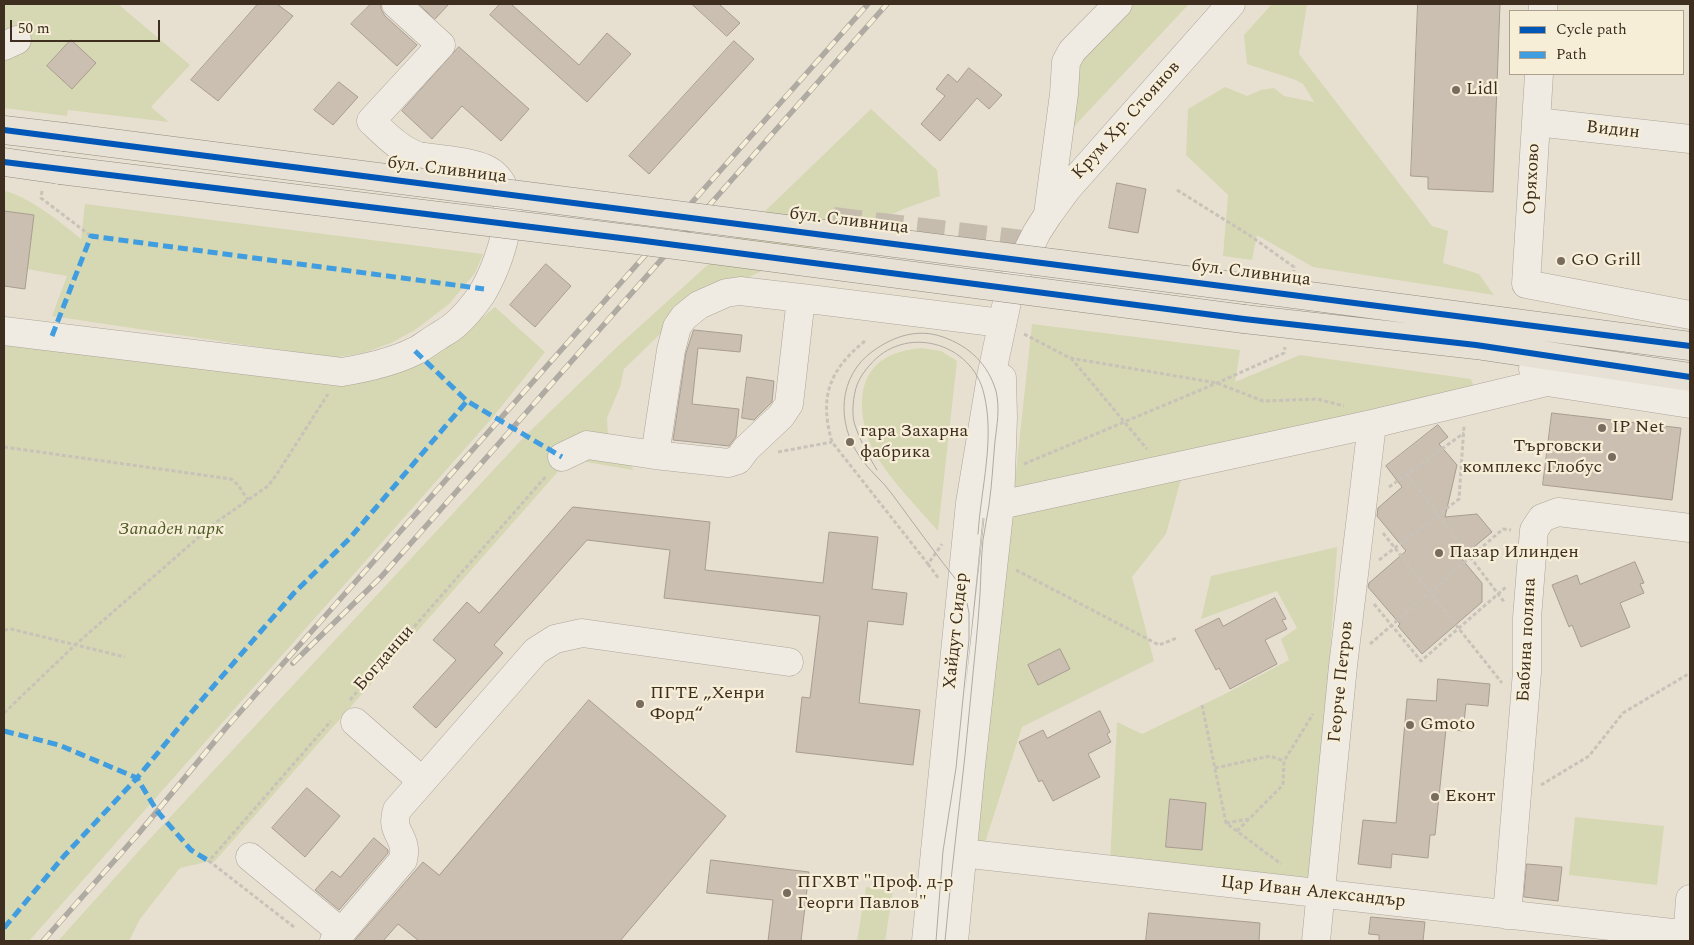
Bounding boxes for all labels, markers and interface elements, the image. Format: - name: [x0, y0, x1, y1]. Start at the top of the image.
- scale bar: [12, 10, 162, 42]
- legend: [1509, 10, 1684, 75]
- text: 50 m: [18, 17, 50, 40]
- text: Cycle path: [1556, 18, 1627, 41]
- text: Path: [1556, 43, 1587, 66]
- street label: Крум Хр. Стоянов: [1068, 57, 1186, 185]
- place label: Lidl: [1466, 79, 1498, 101]
- marker: Lidl: [1450, 84, 1462, 96]
- street label: Видин: [1585, 117, 1641, 145]
- street label: Оряхово: [1520, 143, 1546, 215]
- street label: бул. Сливница: [386, 153, 508, 189]
- street label: бул. Сливница: [788, 204, 910, 240]
- place label: GO Grill: [1571, 250, 1641, 272]
- marker: GO Grill: [1555, 255, 1567, 267]
- street label: бул. Сливница: [1190, 256, 1312, 292]
- place label: IP Net: [1612, 417, 1664, 439]
- place label: гара Захарна фабрика: [860, 421, 968, 464]
- marker: IP Net: [1596, 422, 1608, 434]
- marker: гара Захарна фабрика: [844, 436, 856, 448]
- place label: Търговски комплекс Глобус: [1462, 436, 1602, 478]
- marker: Търговски комплекс Глобус: [1606, 451, 1618, 463]
- park label: Западен парк: [118, 519, 224, 541]
- place label: Пазар Илинден: [1449, 542, 1579, 564]
- marker: Пазар Илинден: [1433, 547, 1445, 559]
- street label: Хайдут Сидер: [940, 572, 974, 690]
- street label: Бабина поляна: [1514, 577, 1542, 703]
- street label: Георче Петров: [1325, 620, 1359, 744]
- street label: Богданци: [350, 622, 420, 696]
- place label: ПГТЕ „Хенри Форд“: [650, 683, 765, 726]
- marker: ПГТЕ „Хенри Форд“: [634, 698, 646, 710]
- place label: Gmoto: [1420, 714, 1475, 736]
- marker: Gmoto: [1404, 719, 1416, 731]
- place label: Еконт: [1445, 786, 1496, 808]
- marker: Еконт: [1429, 791, 1441, 803]
- place label: ПГХВТ "Проф. д-р Георги Павлов": [797, 872, 953, 914]
- street label: Цар Иван Александър: [1220, 873, 1406, 913]
- marker: ПГХВТ "Проф. д-р Георги Павлов": [781, 887, 793, 899]

